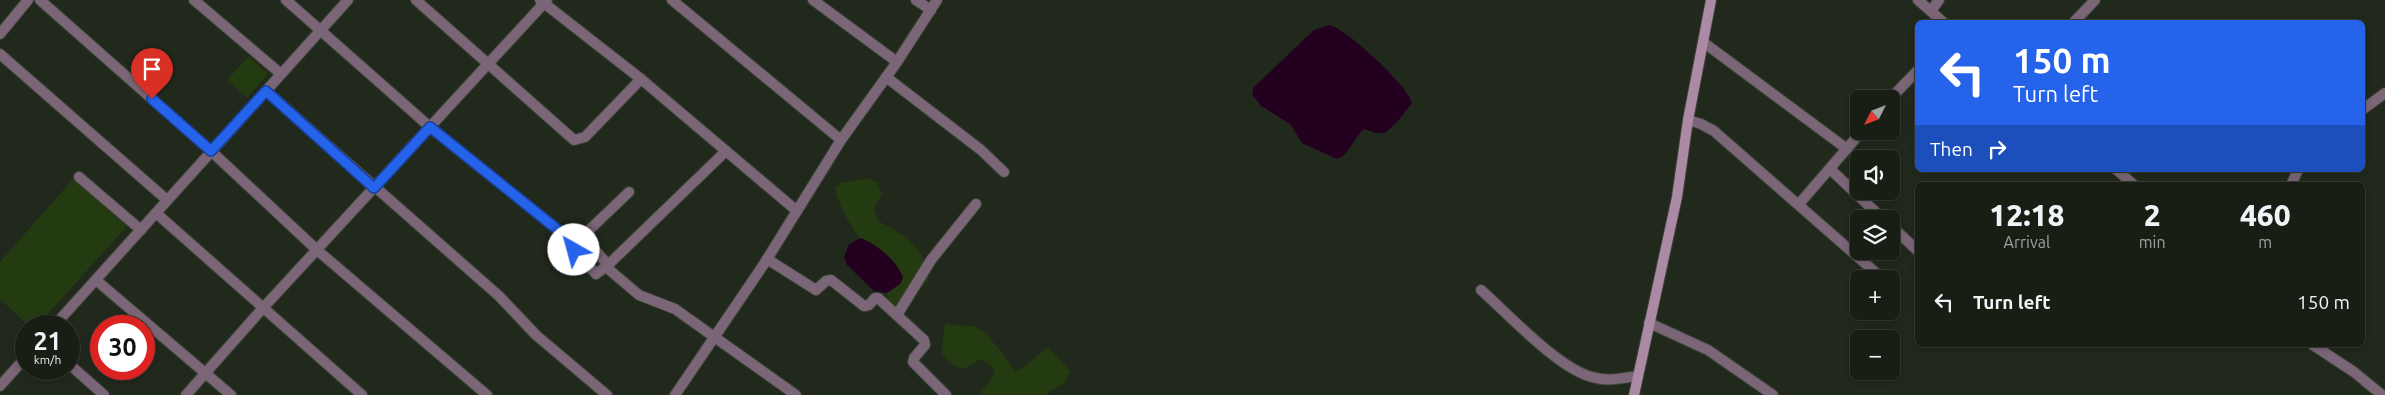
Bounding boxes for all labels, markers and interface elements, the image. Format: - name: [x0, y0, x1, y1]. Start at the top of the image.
- icon: left: [1930, 40, 1995, 105]
- text: 150 m: [2013, 40, 2111, 80]
- pin: [131, 48, 173, 99]
- icon: arrive: [138, 55, 166, 83]
- text: Turn left: [2013, 81, 2098, 106]
- north arrow: [1850, 90, 1900, 140]
- map controls: [1850, 90, 1900, 380]
- icon: right: [1983, 135, 2011, 163]
- text: Then: [1930, 138, 1973, 160]
- button: sound: [1850, 150, 1900, 200]
- text: 12:18: [1989, 198, 2064, 232]
- text: 2: [2144, 198, 2161, 232]
- text: 460: [2240, 198, 2291, 232]
- button: layers: [1850, 210, 1900, 260]
- position arrow: [547, 223, 599, 275]
- text: Arrival: [2004, 233, 2050, 251]
- text: min: [2139, 233, 2166, 251]
- text: m: [2258, 233, 2272, 251]
- button: +: [1850, 270, 1900, 320]
- icon: left: [1930, 288, 1958, 316]
- text: Turn left: [1973, 291, 2051, 313]
- text: 150 m: [2297, 291, 2350, 313]
- speed limit sign: 30: [90, 315, 155, 380]
- text: 21: [33, 327, 62, 355]
- button: −: [1850, 330, 1900, 380]
- text: km/h: [34, 353, 61, 366]

